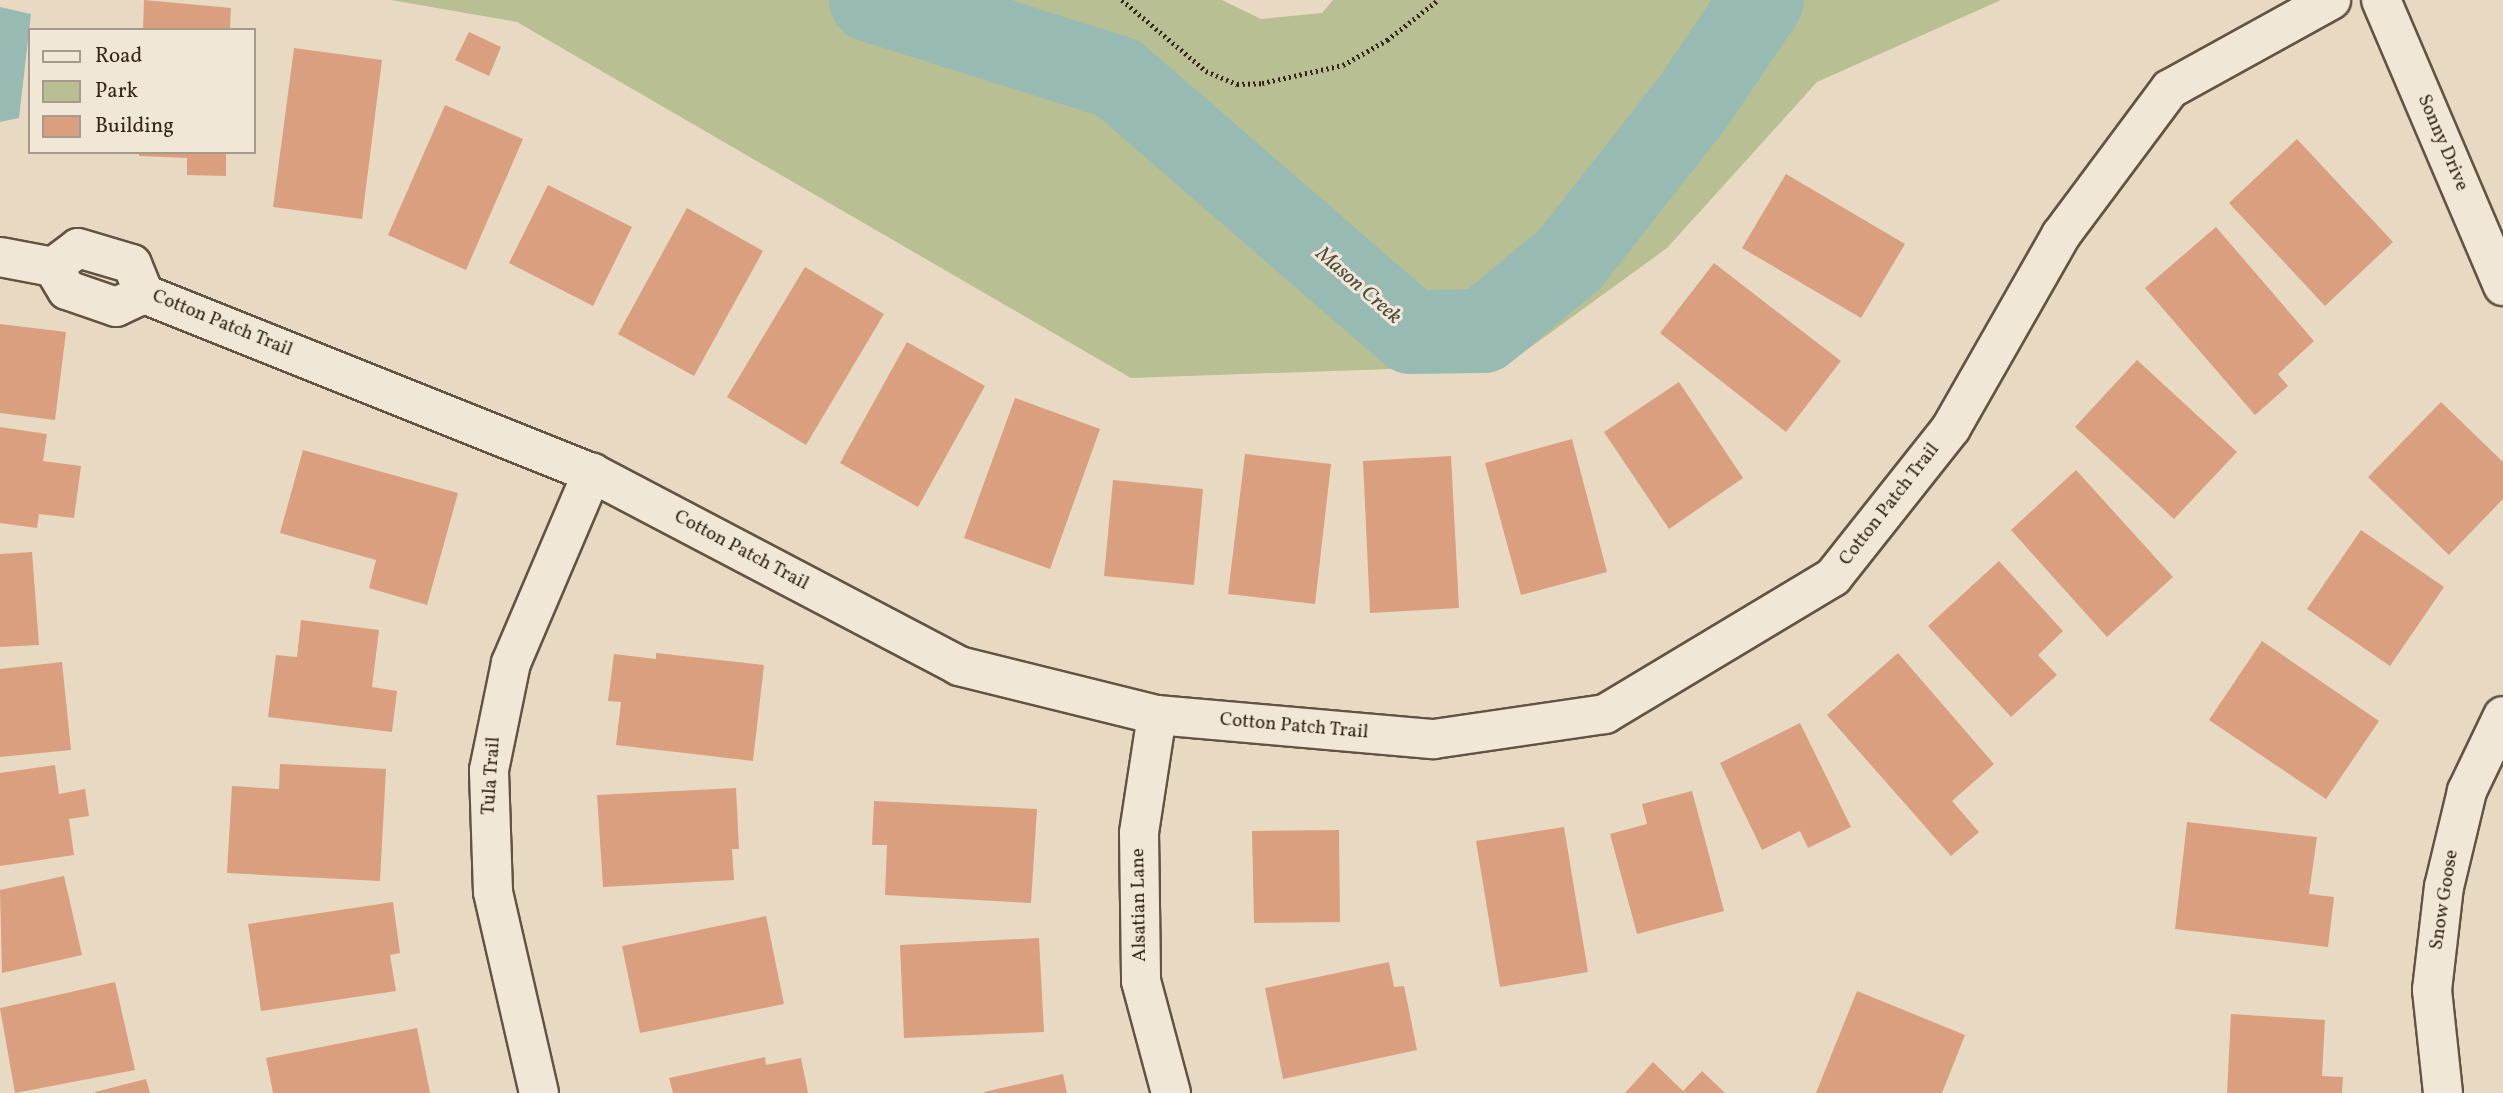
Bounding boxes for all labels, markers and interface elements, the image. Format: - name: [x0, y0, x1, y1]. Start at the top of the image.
- legend: [28, 28, 256, 154]
- text: Road: [95, 42, 142, 71]
- text: Park: [95, 77, 138, 106]
- street label: Sonny Drive: [2411, 91, 2473, 195]
- text: Building: [95, 112, 174, 141]
- water label: Mason Creek: [1310, 242, 1406, 330]
- street label: Cotton Patch Trail: [148, 285, 296, 363]
- street label: Cotton Patch Trail: [1835, 439, 1945, 571]
- street label: Cotton Patch Trail: [670, 506, 812, 596]
- street label: Cotton Patch Trail: [1218, 709, 1370, 745]
- street label: Tula Trail: [478, 736, 506, 816]
- street label: Alsatian Lane: [1128, 848, 1152, 962]
- street label: Snow Goose: [2426, 848, 2464, 952]

